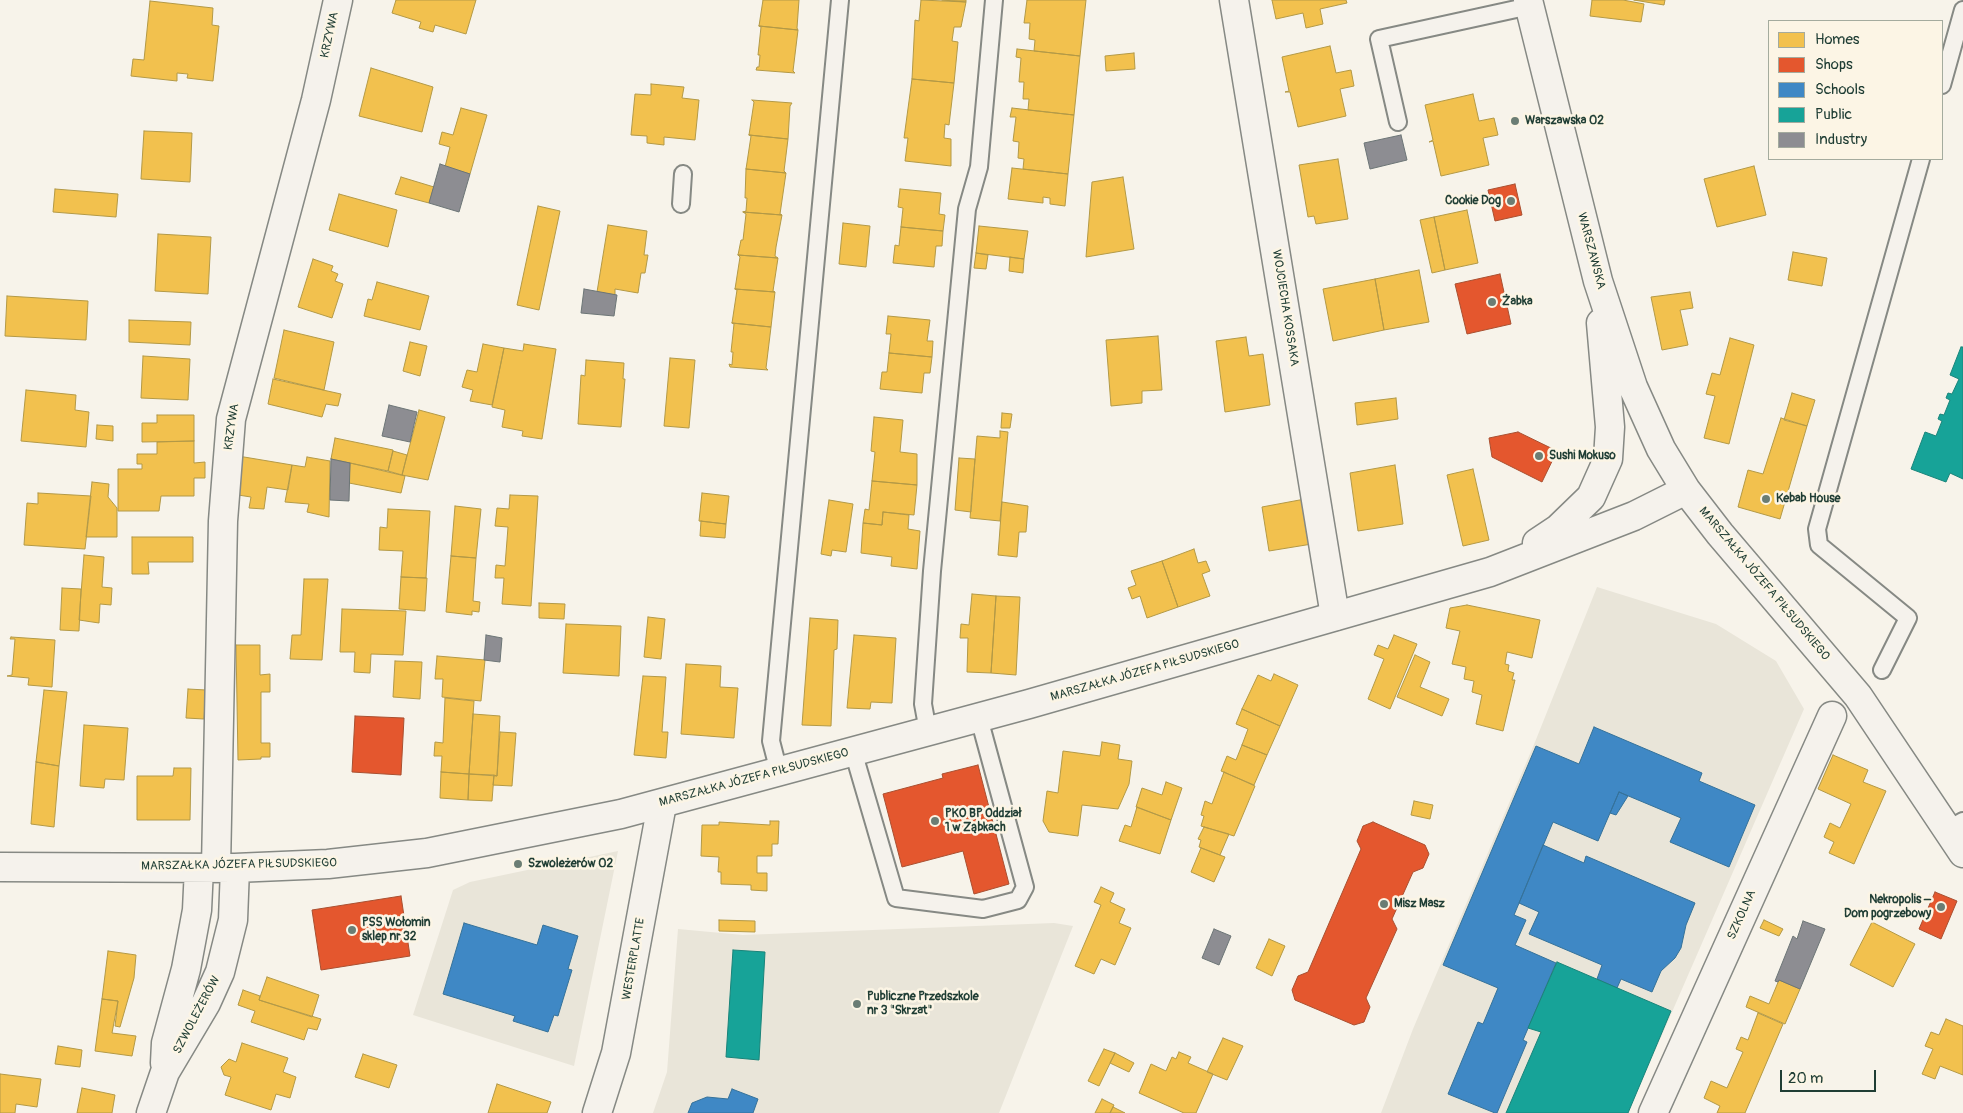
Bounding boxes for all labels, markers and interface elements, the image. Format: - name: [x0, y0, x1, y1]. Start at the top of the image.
- street label: KRZYWA: [318, 11, 342, 59]
- legend: [1768, 20, 1943, 160]
- text: Homes: [1815, 30, 1860, 49]
- text: Shops: [1815, 55, 1853, 74]
- text: Schools: [1815, 80, 1865, 99]
- text: Public: [1815, 105, 1852, 124]
- place label: Warszawska 02: [1525, 114, 1604, 128]
- marker: Warszawska 02: [1509, 115, 1521, 127]
- text: Industry: [1815, 130, 1867, 149]
- place label: Cookie Dog: [1445, 194, 1501, 208]
- marker: Cookie Dog: [1505, 195, 1517, 207]
- street label: WARSZAWSKA: [1574, 211, 1608, 291]
- street label: WOJCIECHA KOSSAKA: [1269, 249, 1301, 367]
- place label: Żabka: [1502, 295, 1533, 309]
- marker: Żabka: [1486, 296, 1498, 308]
- street label: KRZYWA: [222, 403, 242, 451]
- place label: Sushi Mokuso: [1549, 449, 1616, 463]
- marker: Sushi Mokuso: [1533, 450, 1545, 462]
- place label: Kebab House: [1776, 492, 1840, 506]
- marker: Kebab House: [1760, 493, 1772, 505]
- street label: MARSZAŁKA JÓZEFA PIŁSUDSKIEGO: [1696, 504, 1832, 664]
- street label: MARSZAŁKA JÓZEFA PIŁSUDSKIEGO: [1049, 637, 1241, 705]
- street label: MARSZAŁKA JÓZEFA PIŁSUDSKIEGO: [658, 746, 850, 810]
- place label: PKO BP Oddział 1 w Ząbkach: [945, 807, 1021, 835]
- marker: PKO BP Oddział 1 w Ząbkach: [929, 815, 941, 827]
- street label: MARSZAŁKA JÓZEFA PIŁSUDSKIEGO: [141, 856, 337, 874]
- place label: Szwoleżerów 02: [528, 857, 613, 871]
- marker: Szwoleżerów 02: [512, 858, 524, 870]
- street label: SZKOLNA: [1725, 888, 1759, 942]
- place label: Nekropolis – Dom pogrzebowy: [1844, 893, 1931, 921]
- place label: Misz Masz: [1394, 897, 1445, 911]
- marker: Misz Masz: [1378, 898, 1390, 910]
- marker: Nekropolis – Dom pogrzebowy: [1935, 901, 1947, 913]
- place label: PSS Wołomin sklep nr 32: [362, 916, 430, 944]
- street label: WESTERPLATTE: [620, 917, 648, 1001]
- marker: PSS Wołomin sklep nr 32: [346, 924, 358, 936]
- street label: SZWOLEŻERÓW: [170, 974, 224, 1056]
- place label: Publiczne Przedszkole nr 3 "Skrzat": [867, 990, 979, 1018]
- marker: Publiczne Przedszkole nr 3 "Skrzat": [851, 998, 863, 1010]
- scale bar: [1783, 1060, 1879, 1092]
- text: 20 m: [1788, 1069, 1823, 1088]

